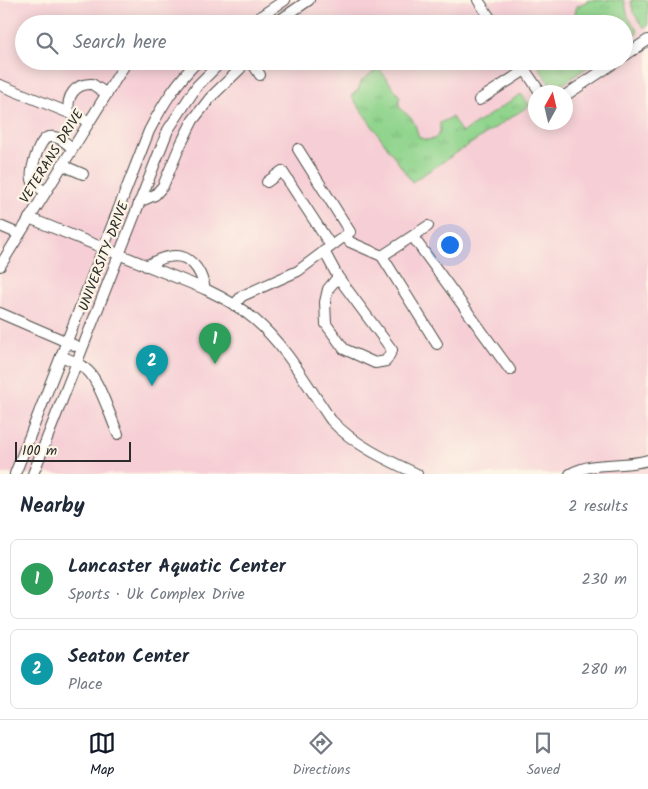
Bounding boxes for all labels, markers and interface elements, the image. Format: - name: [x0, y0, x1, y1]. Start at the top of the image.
- search box: [15, 15, 633, 70]
- text: Search here: [73, 28, 167, 58]
- icon: search: [33, 29, 61, 57]
- north arrow: [528, 85, 573, 130]
- street label: VETERANS DRIVE: [14, 104, 90, 208]
- street label: UNIVERSITY DRIVE: [73, 197, 135, 315]
- your location: [437, 232, 463, 258]
- pin: 1: [199, 323, 231, 364]
- pin: 2: [136, 345, 168, 386]
- scale bar: [15, 439, 131, 462]
- text: 100 m: [22, 440, 57, 462]
- text: Nearby: [20, 490, 85, 523]
- text: 2 results: [568, 494, 628, 519]
- text: Lancaster Aquatic Center: [68, 552, 286, 582]
- text: 1: [35, 567, 39, 592]
- text: 230 m: [581, 567, 627, 592]
- text: Sports · Uk Complex Drive: [68, 582, 245, 607]
- text: Seaton Center: [68, 642, 189, 672]
- text: 2: [32, 657, 42, 682]
- text: 280 m: [581, 657, 627, 682]
- text: Place: [68, 672, 102, 697]
- tab: Map: [88, 729, 116, 781]
- tab: Directions: [292, 729, 350, 781]
- tab: Saved: [527, 729, 560, 781]

